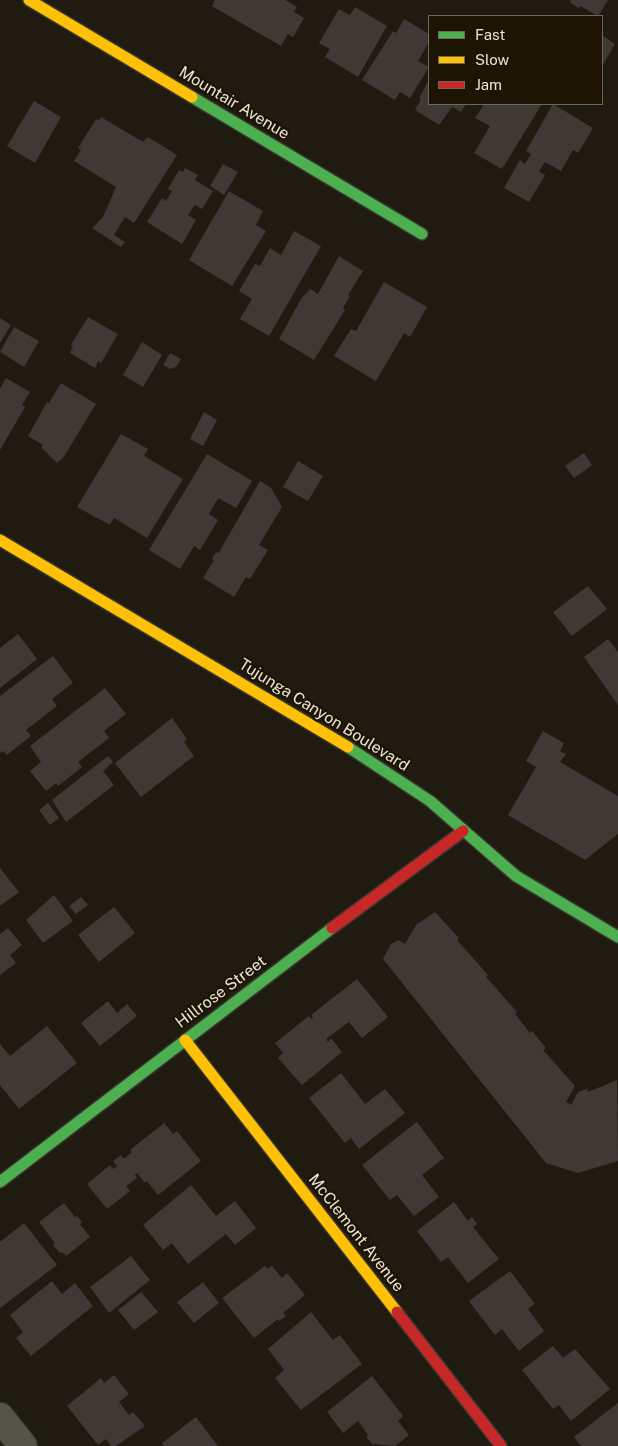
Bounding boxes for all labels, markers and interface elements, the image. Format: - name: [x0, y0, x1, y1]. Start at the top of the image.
- legend: [428, 15, 603, 105]
- text: Fast: [475, 26, 505, 43]
- text: Slow: [475, 51, 509, 68]
- street label: Mountair Avenue: [175, 62, 293, 144]
- text: Jam: [475, 76, 502, 93]
- street label: Tujunga Canyon Boulevard: [235, 655, 413, 775]
- street label: Hillrose Street: [172, 952, 270, 1032]
- street label: McClemont Avenue: [304, 1170, 408, 1296]

